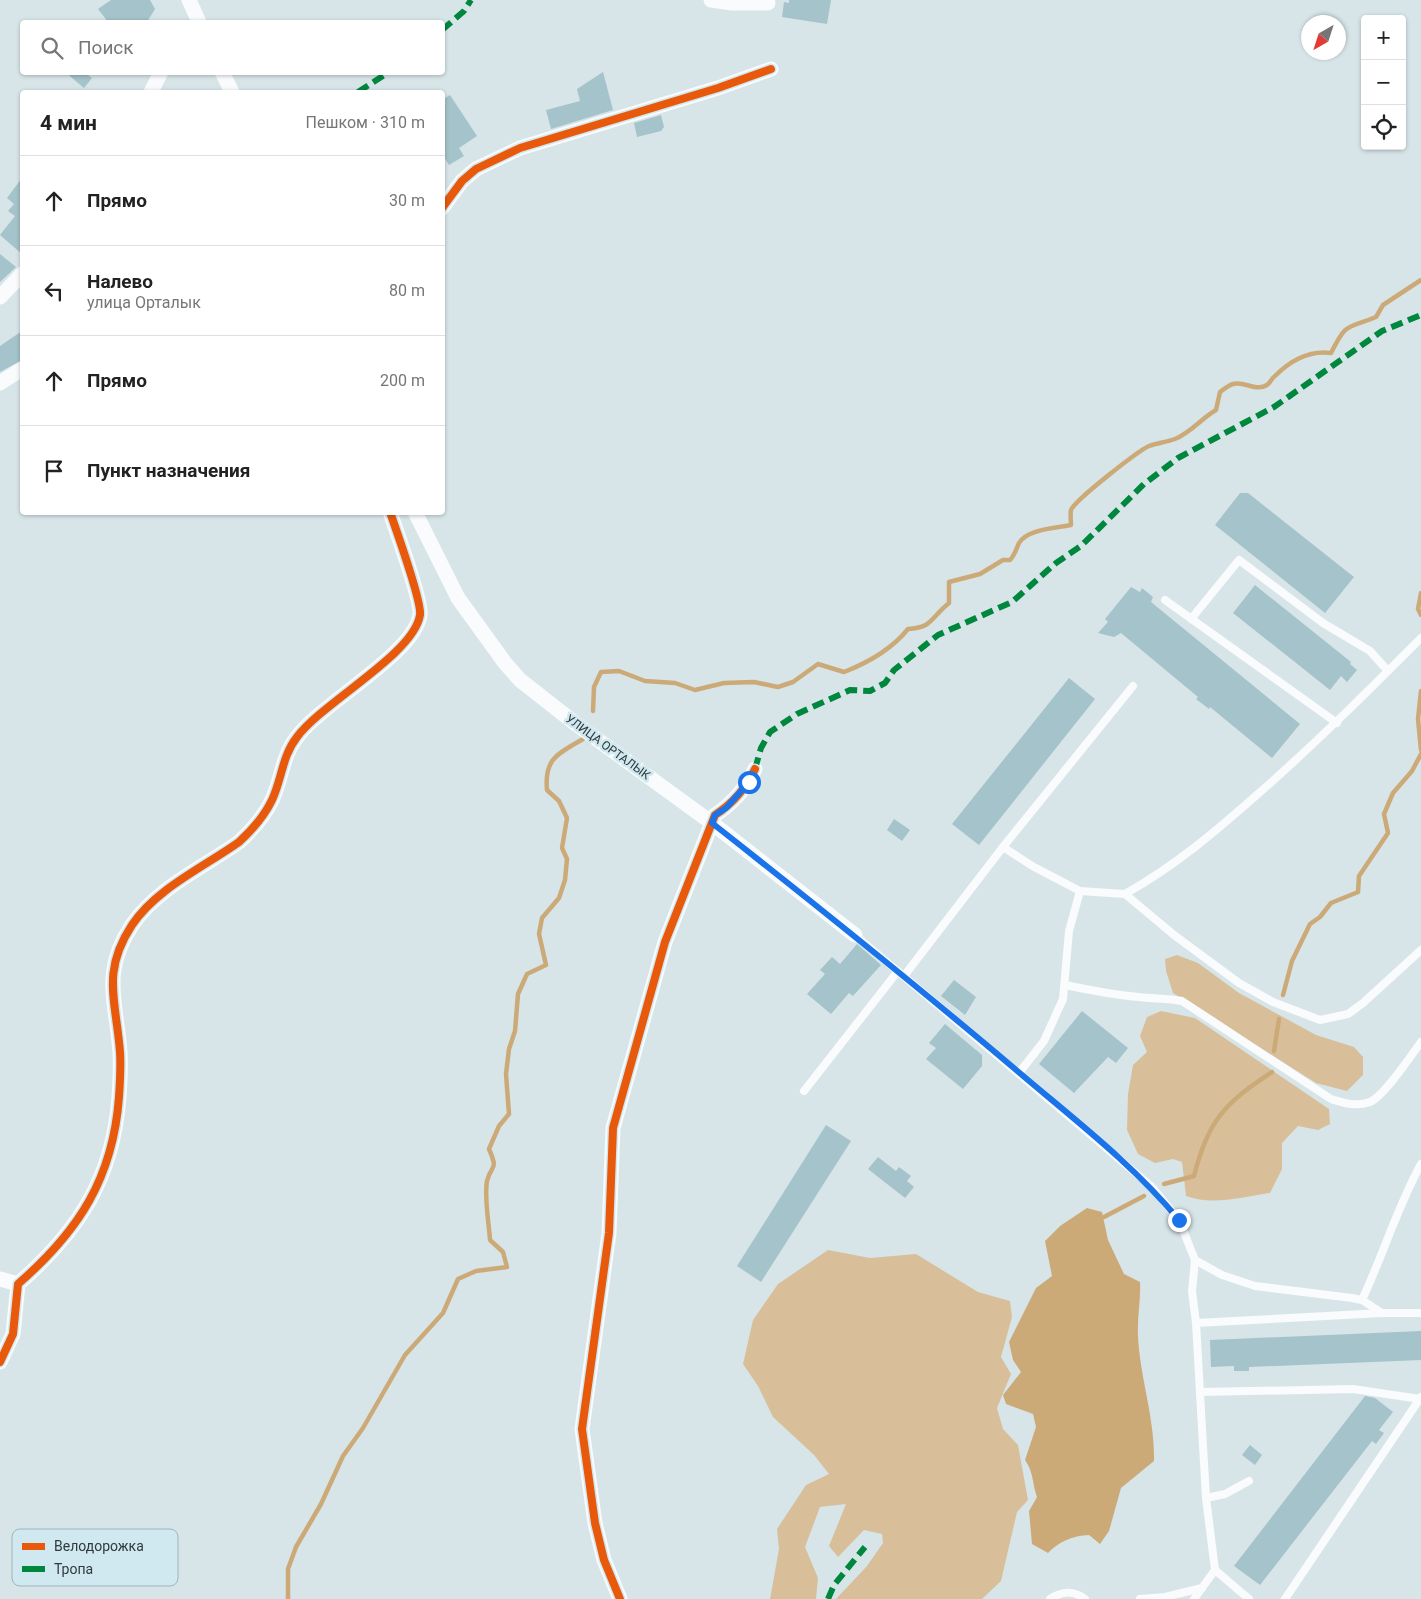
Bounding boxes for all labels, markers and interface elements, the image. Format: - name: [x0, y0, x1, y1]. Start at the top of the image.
- north arrow: [1301, 15, 1346, 60]
- map controls: [1361, 15, 1406, 150]
- button: +: [1361, 15, 1406, 60]
- search box: [20, 20, 445, 75]
- icon: search: [38, 34, 66, 62]
- text: Поиск: [78, 36, 134, 59]
- button: −: [1361, 60, 1406, 105]
- button: locate: [1361, 105, 1406, 150]
- text: 4 мин: [40, 111, 97, 135]
- text: Пешком · 310 m: [306, 113, 425, 132]
- icon: ahead: [40, 187, 68, 215]
- text: Прямо: [87, 189, 147, 212]
- text: 30 m: [389, 191, 425, 210]
- text: Налево: [87, 270, 153, 293]
- icon: left: [40, 277, 68, 305]
- text: 80 m: [389, 281, 425, 300]
- text: улица Орталык: [87, 293, 201, 312]
- icon: ahead: [40, 367, 68, 395]
- text: Прямо: [87, 369, 147, 392]
- text: 200 m: [380, 371, 425, 390]
- icon: arrive: [40, 457, 68, 485]
- text: Пункт назначения: [87, 459, 250, 482]
- street label: УЛИЦА ОРТАЛЫК: [563, 712, 653, 783]
- route start: [738, 771, 761, 794]
- route end: [1168, 1209, 1191, 1232]
- legend: [12, 1529, 178, 1586]
- text: Велодорожка: [54, 1538, 144, 1554]
- text: Тропа: [54, 1561, 93, 1577]

